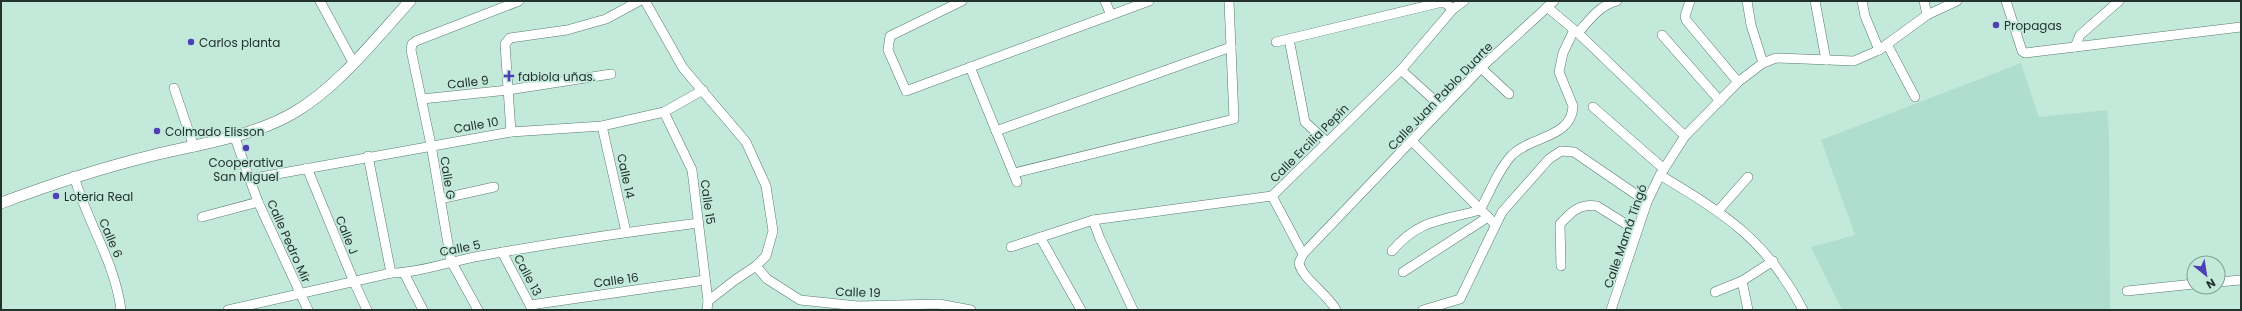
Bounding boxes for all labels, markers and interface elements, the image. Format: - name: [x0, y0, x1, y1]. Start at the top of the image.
- place label: Propagas: [2004, 17, 2062, 34]
- marker: Propagas: [1991, 20, 2001, 30]
- place label: Carlos planta: [199, 34, 280, 51]
- marker: Carlos planta: [186, 37, 196, 47]
- street label: Calle Juan Pablo Duarte: [1384, 38, 1496, 154]
- place label: fabiola uñas.: [518, 68, 595, 85]
- marker: fabiola uñas.: [503, 70, 515, 82]
- street label: Calle 9: [446, 71, 490, 93]
- street label: Calle Ercilia Pepín: [1266, 100, 1352, 186]
- street label: Calle 10: [452, 113, 500, 137]
- place label: Colmado Elisson: [165, 123, 264, 140]
- marker: Colmado Elisson: [152, 126, 162, 136]
- marker: Cooperativa San Miguel: [241, 143, 251, 153]
- street label: Calle 14: [613, 152, 639, 200]
- place label: Cooperativa San Miguel: [209, 154, 283, 185]
- street label: Calle G: [436, 155, 460, 201]
- street label: Calle 15: [696, 178, 720, 226]
- street label: Calle Mamá Tingó: [1599, 181, 1651, 290]
- place label: Loteria Real: [64, 188, 133, 205]
- marker: Loteria Real: [51, 191, 61, 201]
- street label: Calle Pedro Mir: [263, 197, 315, 286]
- street label: Calle J: [332, 213, 362, 257]
- street label: Calle 6: [95, 216, 127, 260]
- street label: Calle 5: [438, 236, 482, 260]
- street label: Calle 13: [510, 251, 546, 299]
- north arrow: [2186, 255, 2226, 295]
- street label: Calle 16: [592, 268, 640, 292]
- text: N: [2203, 275, 2219, 293]
- street label: Calle 19: [835, 283, 881, 301]

